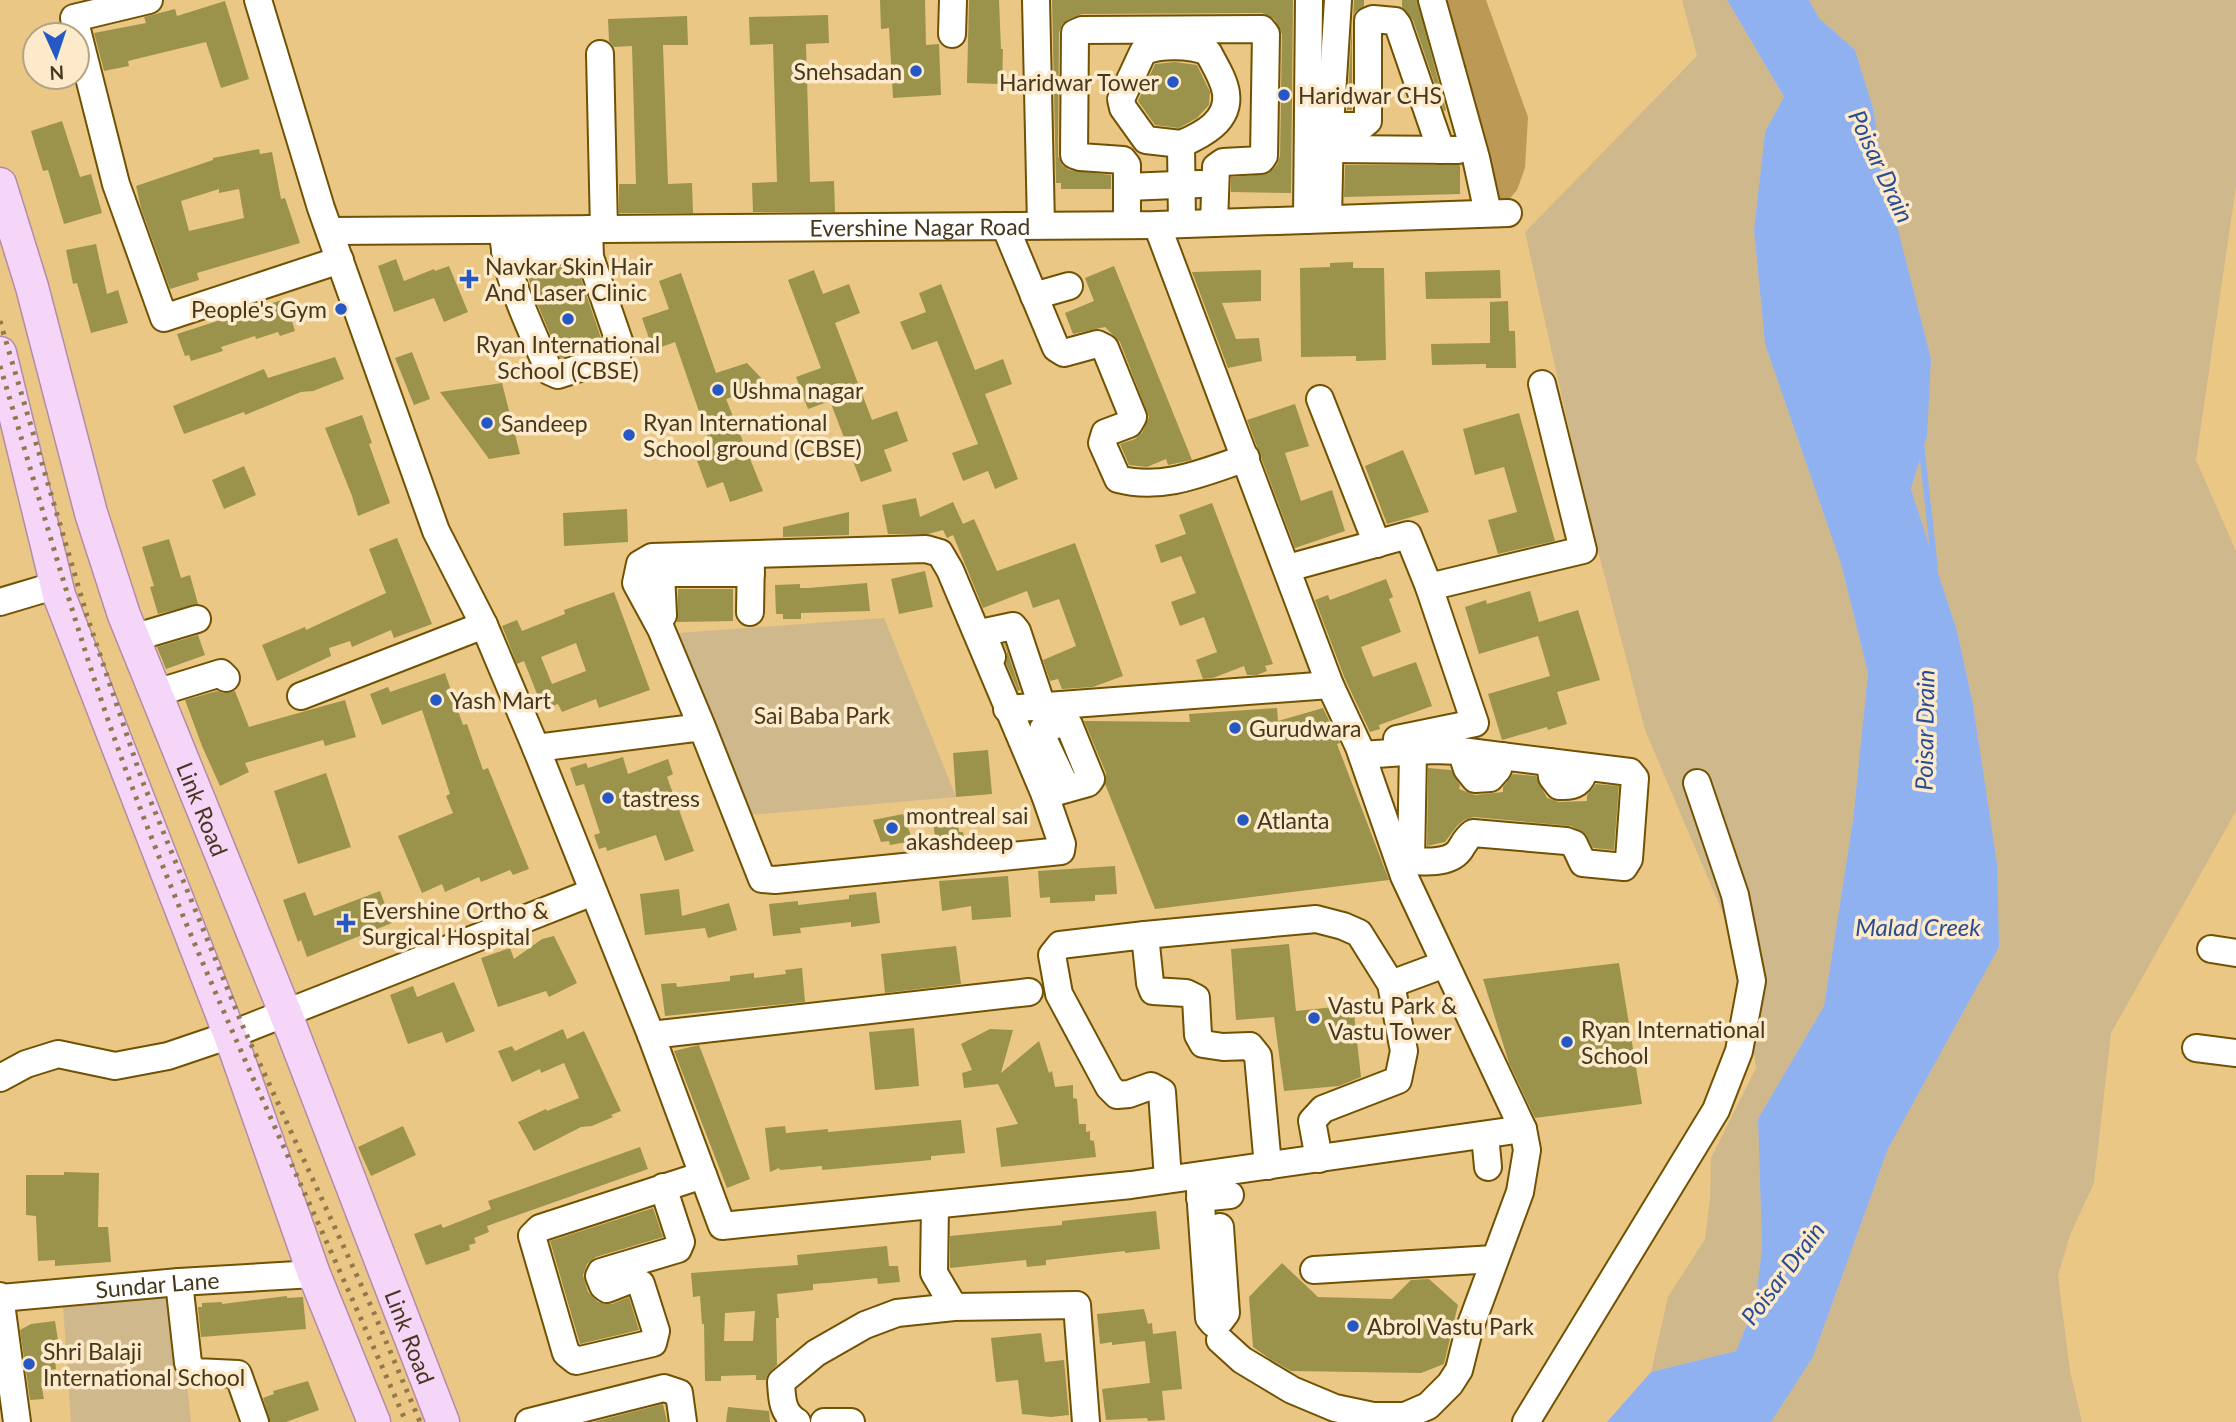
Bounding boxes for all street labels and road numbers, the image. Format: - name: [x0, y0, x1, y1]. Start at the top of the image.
- street label: Evershine Nagar Road: [809, 212, 1031, 242]
- street label: Link Road: [171, 758, 234, 860]
- street label: Sundar Lane: [94, 1266, 220, 1303]
- street label: Link Road: [379, 1286, 441, 1388]

